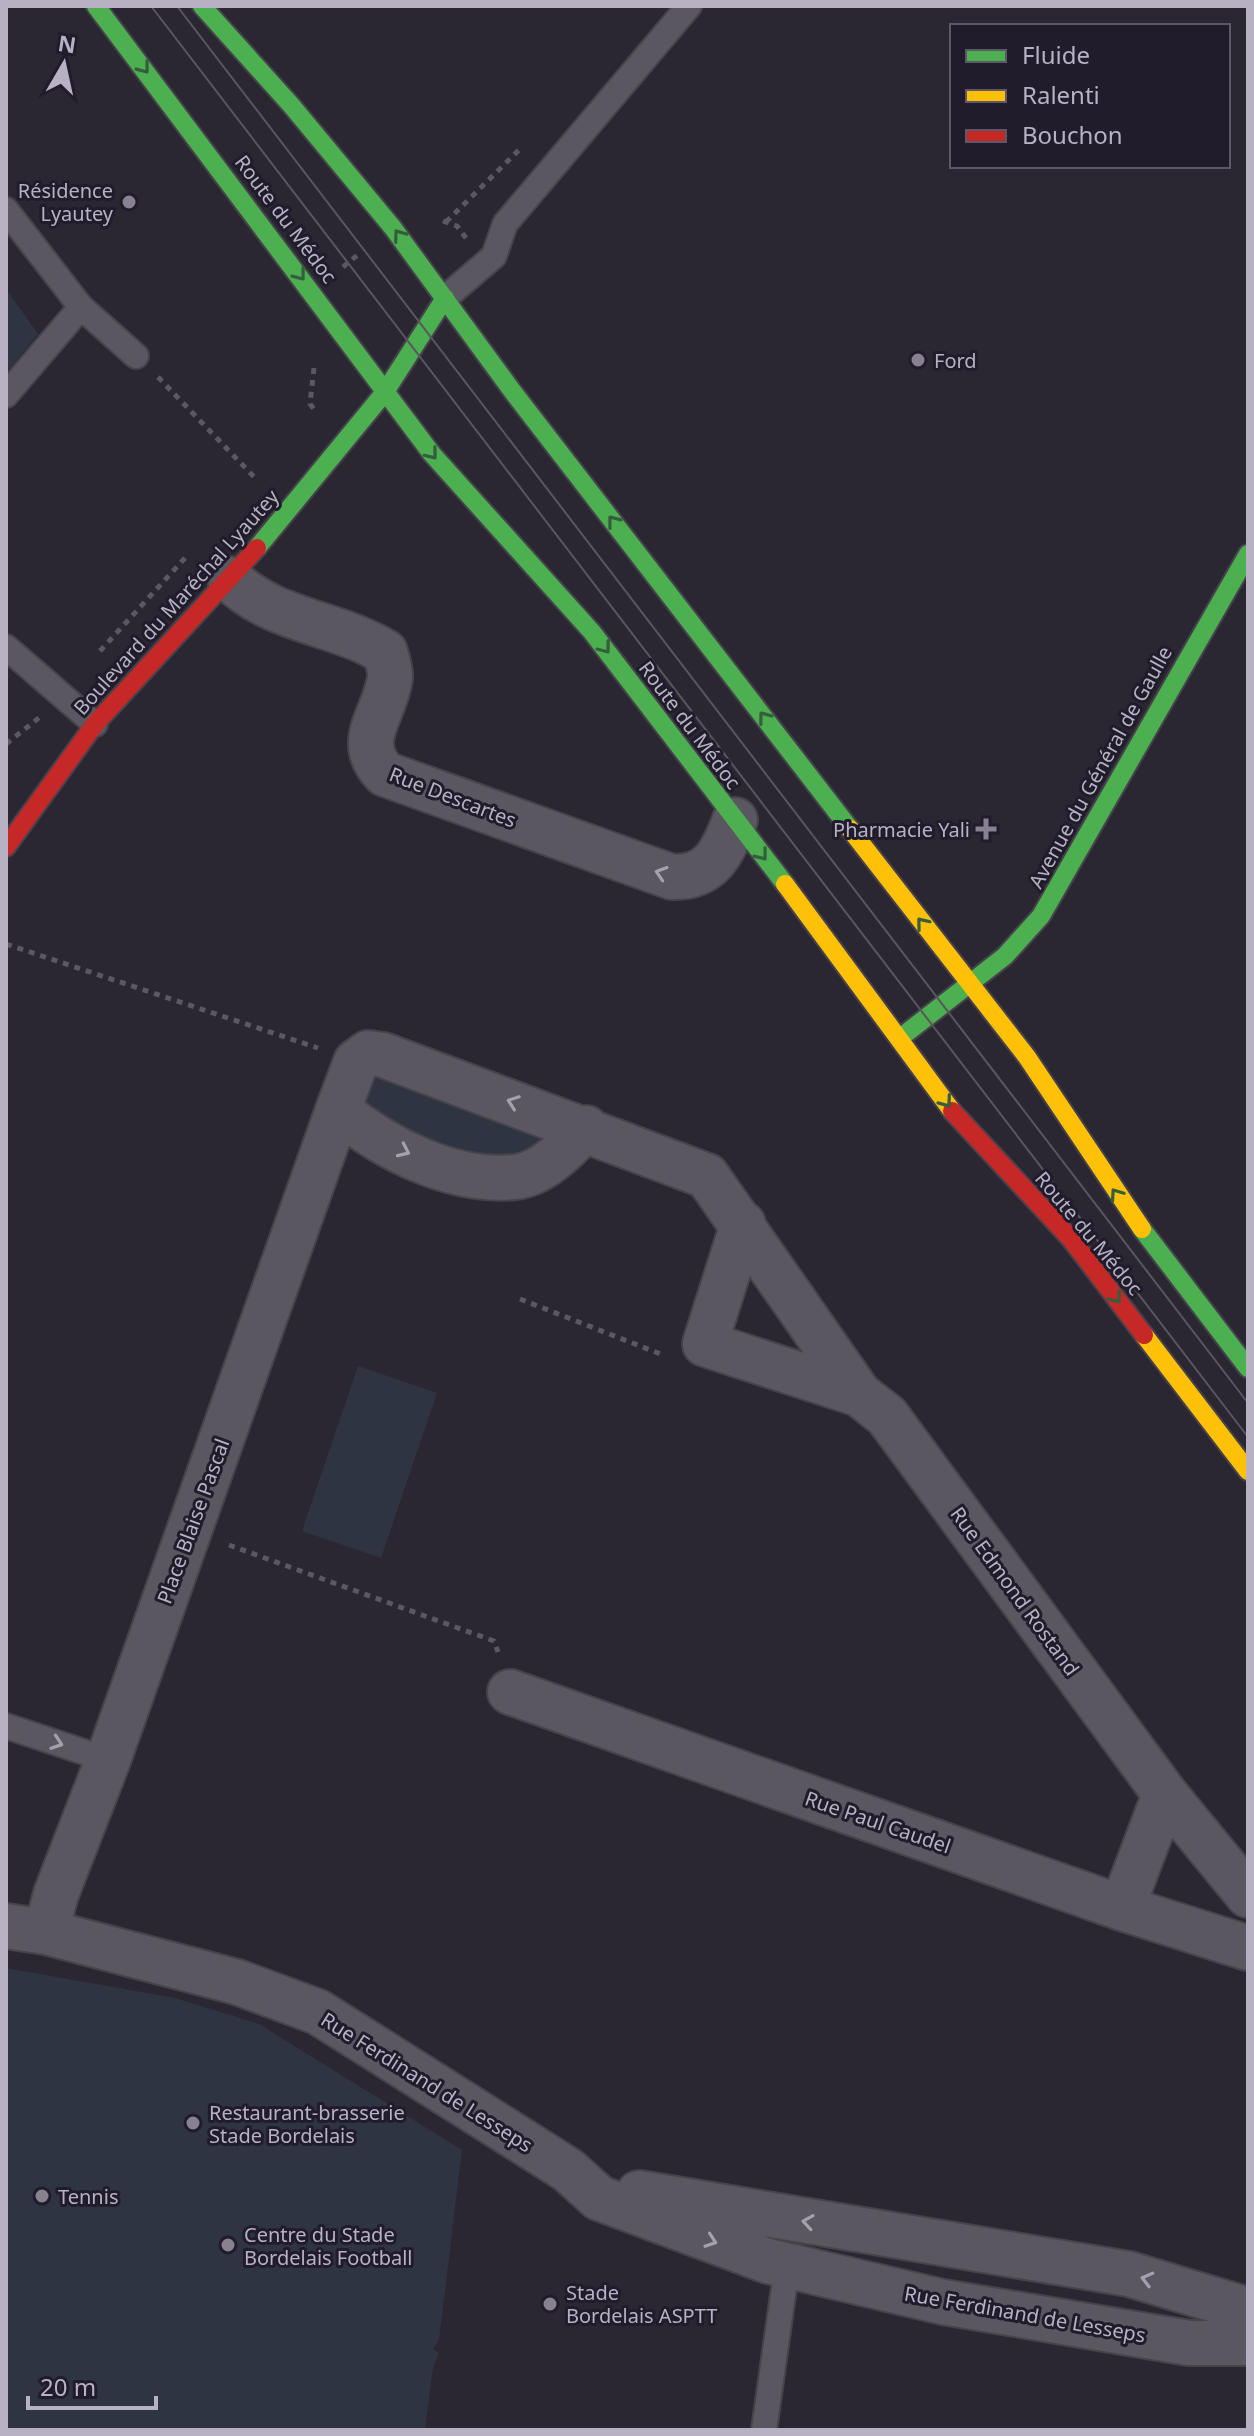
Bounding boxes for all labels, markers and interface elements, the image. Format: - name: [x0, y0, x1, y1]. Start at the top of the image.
- north arrow: [24, 24, 104, 104]
- legend: [950, 24, 1230, 168]
- text: N: [56, 27, 78, 59]
- text: Fluide: [1022, 38, 1090, 71]
- one-way arrow: [134, 59, 148, 74]
- text: Ralenti: [1022, 78, 1100, 111]
- text: Bouchon: [1022, 118, 1123, 151]
- street label: Route du Médoc: [229, 149, 343, 289]
- place label: Résidence Lyautey: [18, 177, 114, 227]
- marker: Résidence Lyautey: [120, 193, 138, 211]
- one-way arrow: [394, 230, 408, 244]
- one-way arrow: [291, 266, 305, 281]
- place label: Ford: [934, 347, 977, 374]
- marker: Ford: [909, 351, 927, 369]
- one-way arrow: [422, 445, 437, 459]
- street label: Boulevard du Maréchal Lyautey: [67, 483, 285, 721]
- one-way arrow: [608, 516, 623, 530]
- one-way arrow: [595, 640, 609, 654]
- street label: Avenue du Général de Gaulle: [1022, 641, 1178, 893]
- street label: Route du Médoc: [633, 655, 747, 795]
- one-way arrow: [760, 711, 774, 726]
- street label: Rue Descartes: [386, 760, 520, 834]
- place label: Pharmacie Yali: [833, 816, 970, 843]
- marker: Pharmacie Yali: [977, 820, 995, 838]
- one-way arrow: [752, 847, 766, 861]
- one-way arrow: [655, 866, 669, 882]
- one-way arrow: [918, 917, 932, 932]
- one-way arrow: [936, 1093, 950, 1107]
- one-way arrow: [506, 1095, 520, 1111]
- one-way arrow: [396, 1142, 411, 1158]
- street label: Route du Médoc: [1029, 1165, 1149, 1301]
- one-way arrow: [1111, 1188, 1126, 1202]
- one-way arrow: [1106, 1289, 1120, 1304]
- street label: Place Blaise Pascal: [151, 1435, 235, 1607]
- street label: Rue Edmond Rostand: [945, 1501, 1085, 1681]
- one-way arrow: [49, 1733, 63, 1749]
- street label: Rue Paul Caudel: [802, 1784, 954, 1860]
- street label: Rue Ferdinand de Lesseps: [316, 2006, 538, 2158]
- place label: Restaurant-brasserie Stade Bordelais: [209, 2099, 405, 2149]
- marker: Restaurant-brasserie Stade Bordelais: [184, 2114, 202, 2132]
- place label: Tennis: [58, 2183, 118, 2210]
- marker: Tennis: [33, 2187, 51, 2205]
- one-way arrow: [801, 2214, 814, 2231]
- place label: Centre du Stade Bordelais Football: [244, 2221, 413, 2271]
- one-way arrow: [703, 2231, 717, 2248]
- marker: Centre du Stade Bordelais Football: [219, 2236, 237, 2254]
- one-way arrow: [1140, 2272, 1154, 2289]
- place label: Stade Bordelais ASPTT: [566, 2279, 717, 2329]
- street label: Rue Ferdinand de Lesseps: [902, 2279, 1148, 2349]
- marker: Stade Bordelais ASPTT: [541, 2295, 559, 2313]
- scale bar: [28, 2360, 156, 2410]
- text: 20 m: [40, 2370, 96, 2403]

